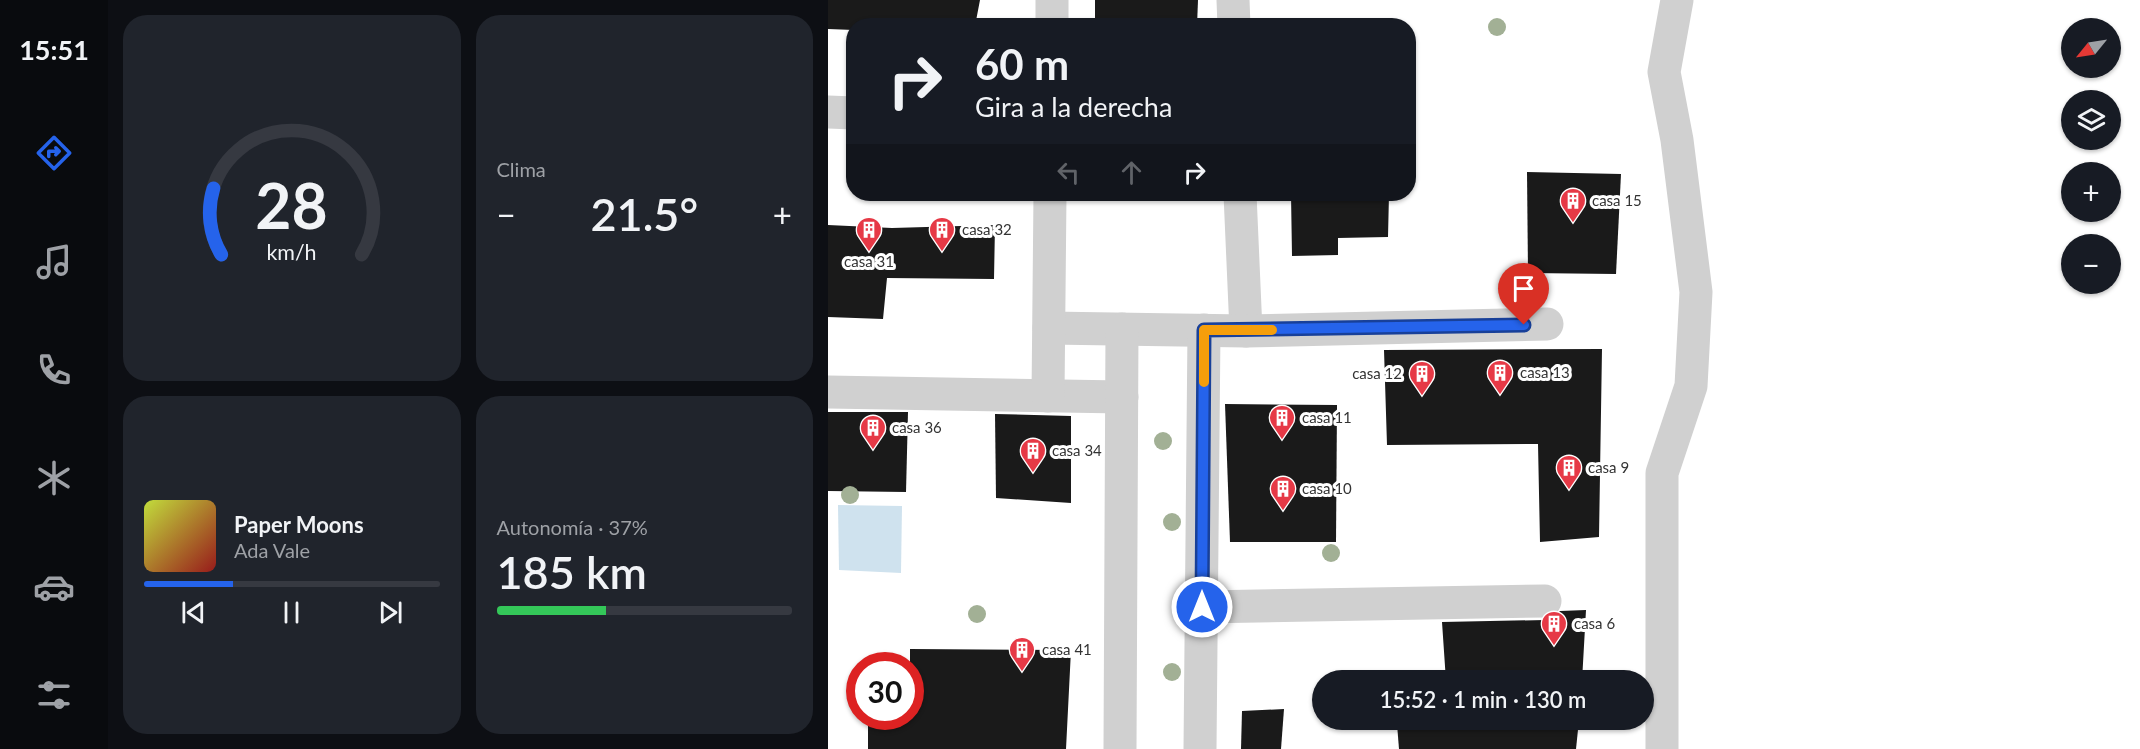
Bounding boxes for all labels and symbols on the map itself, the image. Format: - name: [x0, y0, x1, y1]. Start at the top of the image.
- north arrow: [2061, 18, 2121, 78]
- building icon: casa 15: [1558, 186, 1588, 224]
- place label: casa 15: [1592, 191, 1642, 209]
- building icon: casa 31: [854, 215, 884, 253]
- building icon: casa 32: [927, 215, 957, 253]
- place label: casa 32: [962, 220, 1012, 238]
- place label: casa 31: [844, 252, 894, 270]
- pin: [1498, 263, 1549, 325]
- building icon: casa 13: [1485, 358, 1515, 396]
- building icon: casa 12: [1407, 359, 1437, 397]
- place label: casa 13: [1520, 363, 1570, 381]
- place label: casa 12: [1352, 364, 1402, 382]
- building icon: casa 11: [1267, 403, 1297, 441]
- place label: casa 11: [1302, 408, 1352, 426]
- building icon: casa 36: [858, 413, 888, 451]
- place label: casa 36: [892, 418, 942, 436]
- building icon: casa 34: [1018, 436, 1048, 474]
- place label: casa 34: [1052, 441, 1102, 459]
- building icon: casa 9: [1554, 453, 1584, 491]
- place label: casa 9: [1588, 458, 1629, 476]
- building icon: casa 10: [1268, 474, 1298, 512]
- place label: casa 10: [1302, 479, 1352, 497]
- position arrow: [1170, 575, 1234, 639]
- building icon: casa 6: [1539, 609, 1569, 647]
- place label: casa 6: [1574, 614, 1615, 632]
- building icon: casa 41: [1007, 635, 1037, 673]
- place label: casa 41: [1042, 640, 1092, 658]
- speed limit sign: 30: [846, 652, 924, 730]

